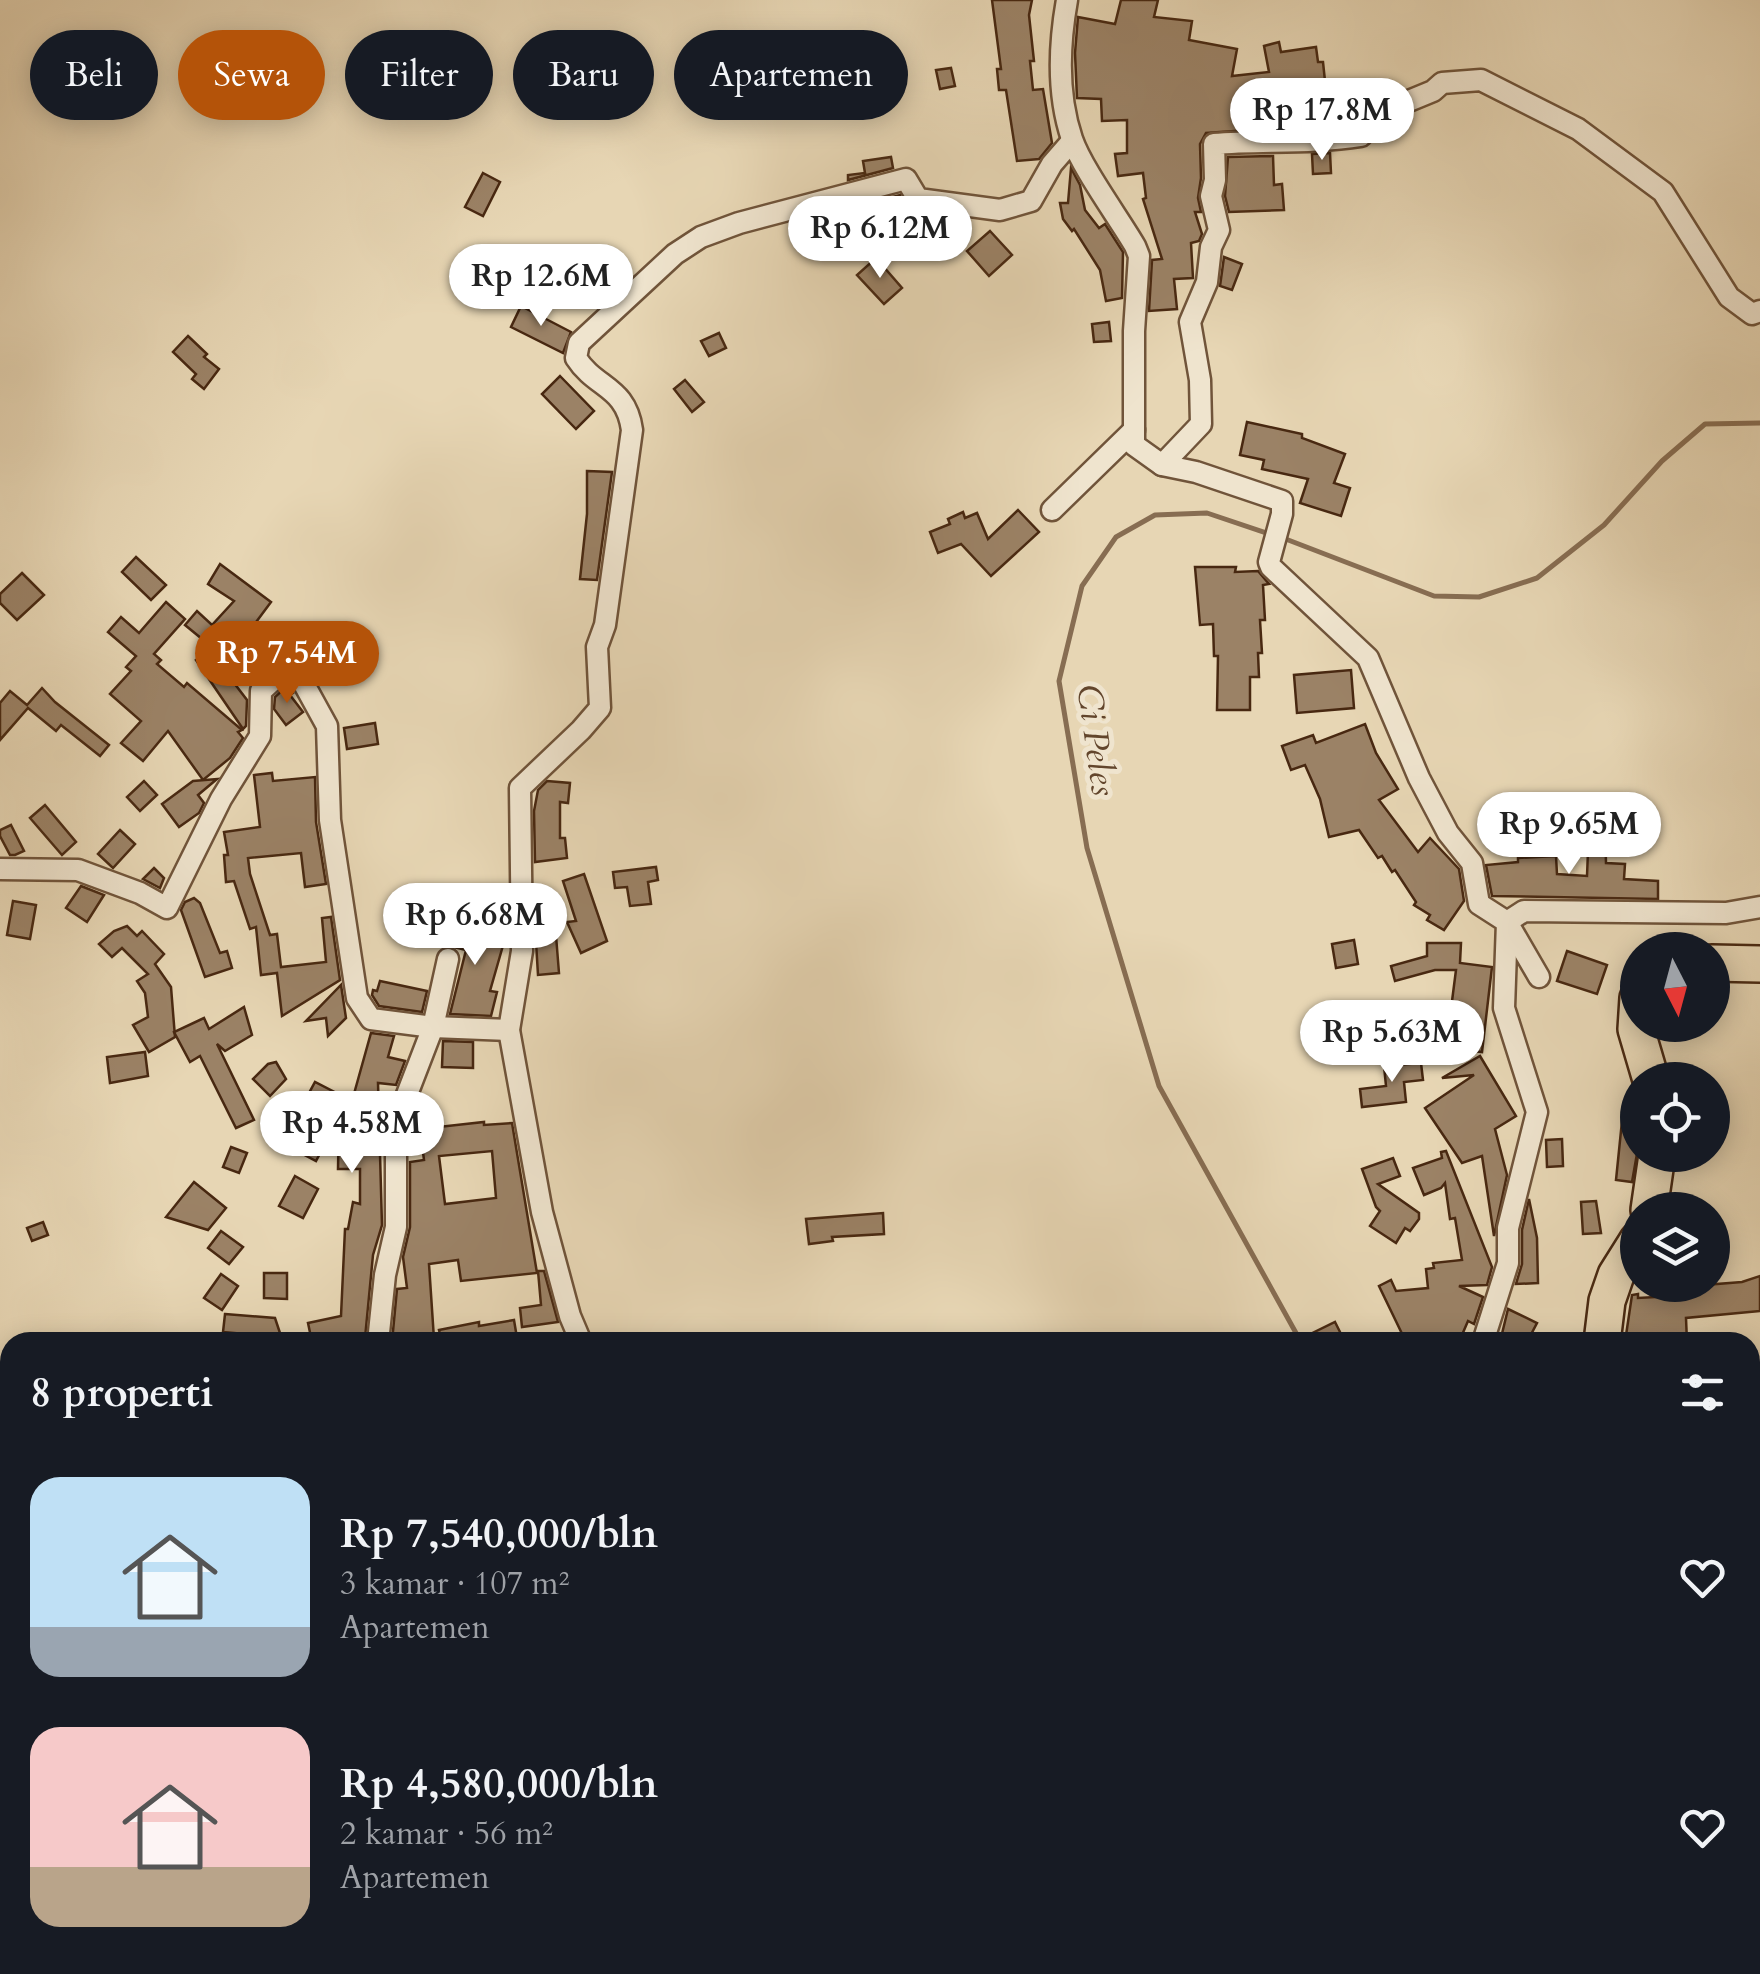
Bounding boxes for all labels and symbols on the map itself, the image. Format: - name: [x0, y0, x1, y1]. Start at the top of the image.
- pin: Rp 17.8M: [1219, 78, 1425, 163]
- pin: Rp 6.12M: [777, 196, 983, 281]
- pin: Rp 12.6M: [438, 244, 644, 329]
- pin: Rp 7.54M: [184, 621, 390, 706]
- water label: Ci Peles: [1064, 681, 1128, 799]
- pin: Rp 9.65M: [1466, 792, 1672, 877]
- pin: Rp 6.68M: [372, 883, 578, 968]
- north arrow: [1620, 932, 1730, 1042]
- pin: Rp 5.63M: [1289, 1000, 1495, 1085]
- pin: Rp 4.58M: [249, 1091, 455, 1176]

